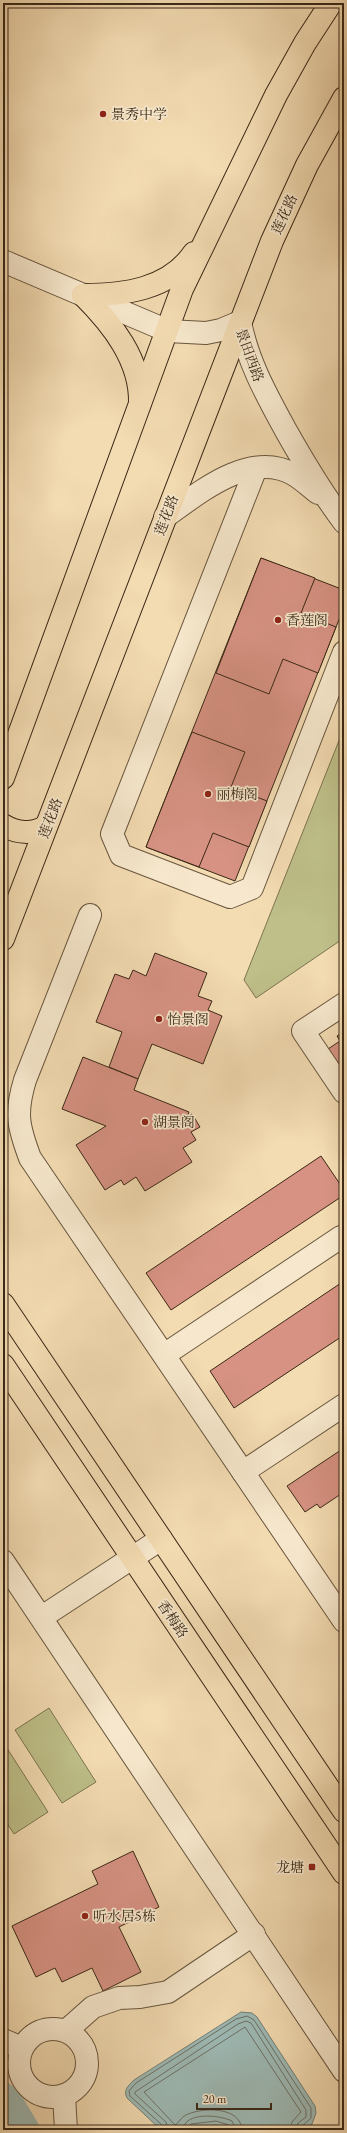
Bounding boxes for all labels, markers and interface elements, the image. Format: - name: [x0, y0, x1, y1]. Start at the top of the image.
- place label: 景秀中学: [111, 105, 167, 123]
- marker: 景秀中学: [98, 109, 108, 119]
- street label: 莲花路: [267, 191, 301, 237]
- street label: 景田西路: [232, 326, 268, 384]
- street label: 莲花路: [150, 492, 182, 538]
- place label: 香莲阁: [286, 611, 328, 629]
- marker: 香莲阁: [273, 615, 283, 625]
- place label: 丽梅阁: [216, 785, 258, 803]
- marker: 丽梅阁: [203, 789, 213, 799]
- street label: 莲花路: [34, 795, 66, 841]
- place label: 怡景阁: [167, 1010, 209, 1028]
- marker: 怡景阁: [154, 1014, 164, 1024]
- place label: 湖景阁: [153, 1113, 195, 1131]
- marker: 湖景阁: [140, 1117, 150, 1127]
- street label: 香梅路: [154, 1597, 192, 1641]
- place label: 龙塘: [276, 1858, 304, 1876]
- marker: 龙塘: [307, 1862, 317, 1872]
- place label: 听水居5栋: [93, 1907, 156, 1925]
- marker: 听水居5栋: [80, 1911, 90, 1921]
- scale bar: [197, 2085, 271, 2111]
- text: 20 m: [203, 2091, 227, 2107]

